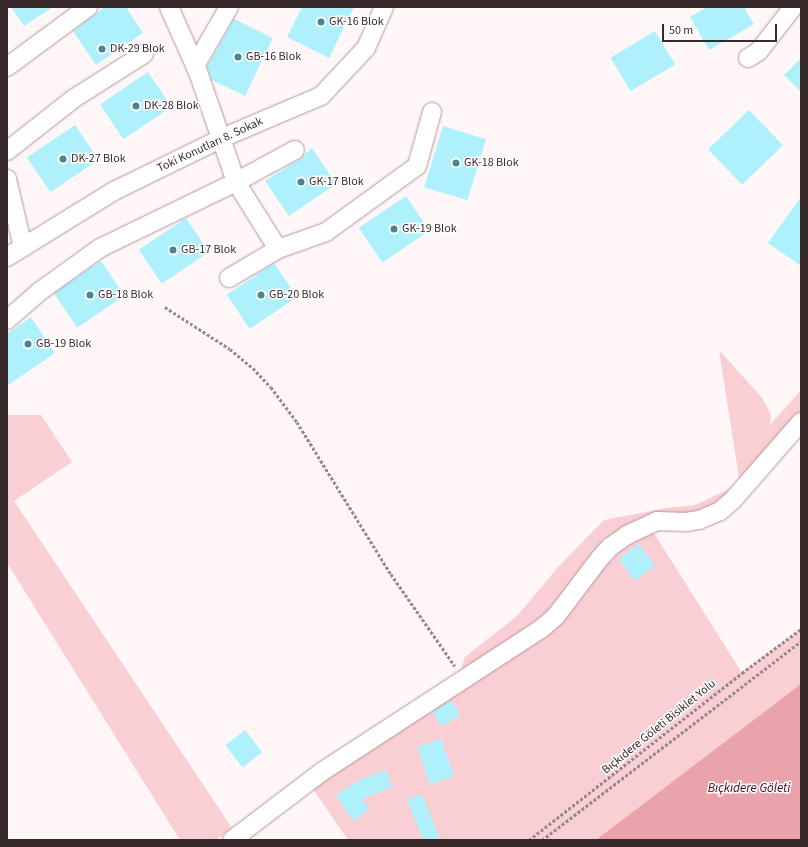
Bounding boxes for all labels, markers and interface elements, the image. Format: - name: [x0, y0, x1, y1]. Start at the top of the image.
- place label: GK-16 Blok: [329, 15, 384, 29]
- scale bar: [664, 16, 779, 42]
- marker: GK-16 Blok: [316, 17, 326, 27]
- text: 50 m: [669, 22, 693, 39]
- place label: DK-29 Blok: [110, 42, 165, 56]
- marker: DK-29 Blok: [97, 44, 107, 54]
- place label: GB-16 Blok: [246, 50, 301, 64]
- marker: GB-16 Blok: [233, 52, 243, 62]
- place label: DK-28 Blok: [144, 99, 199, 113]
- marker: DK-28 Blok: [131, 101, 141, 111]
- street label: Toki Konutları 8. Sokak: [155, 114, 265, 176]
- place label: DK-27 Blok: [71, 152, 126, 166]
- marker: DK-27 Blok: [58, 154, 68, 164]
- place label: GK-18 Blok: [464, 156, 519, 170]
- marker: GK-18 Blok: [451, 158, 461, 168]
- place label: GK-17 Blok: [309, 175, 364, 189]
- marker: GK-17 Blok: [296, 177, 306, 187]
- place label: GK-19 Blok: [402, 222, 457, 236]
- marker: GK-19 Blok: [389, 224, 399, 234]
- place label: GB-17 Blok: [181, 243, 236, 257]
- marker: GB-17 Blok: [168, 245, 178, 255]
- place label: GB-18 Blok: [98, 288, 153, 302]
- place label: GB-20 Blok: [269, 288, 324, 302]
- marker: GB-18 Blok: [85, 290, 95, 300]
- marker: GB-20 Blok: [256, 290, 266, 300]
- place label: GB-19 Blok: [36, 337, 91, 351]
- marker: GB-19 Blok: [23, 339, 33, 349]
- street label: Bıçkıdere Göleti Bisiklet Yolu: [599, 677, 719, 777]
- water label: Bıçkıdere Göleti: [708, 780, 790, 796]

